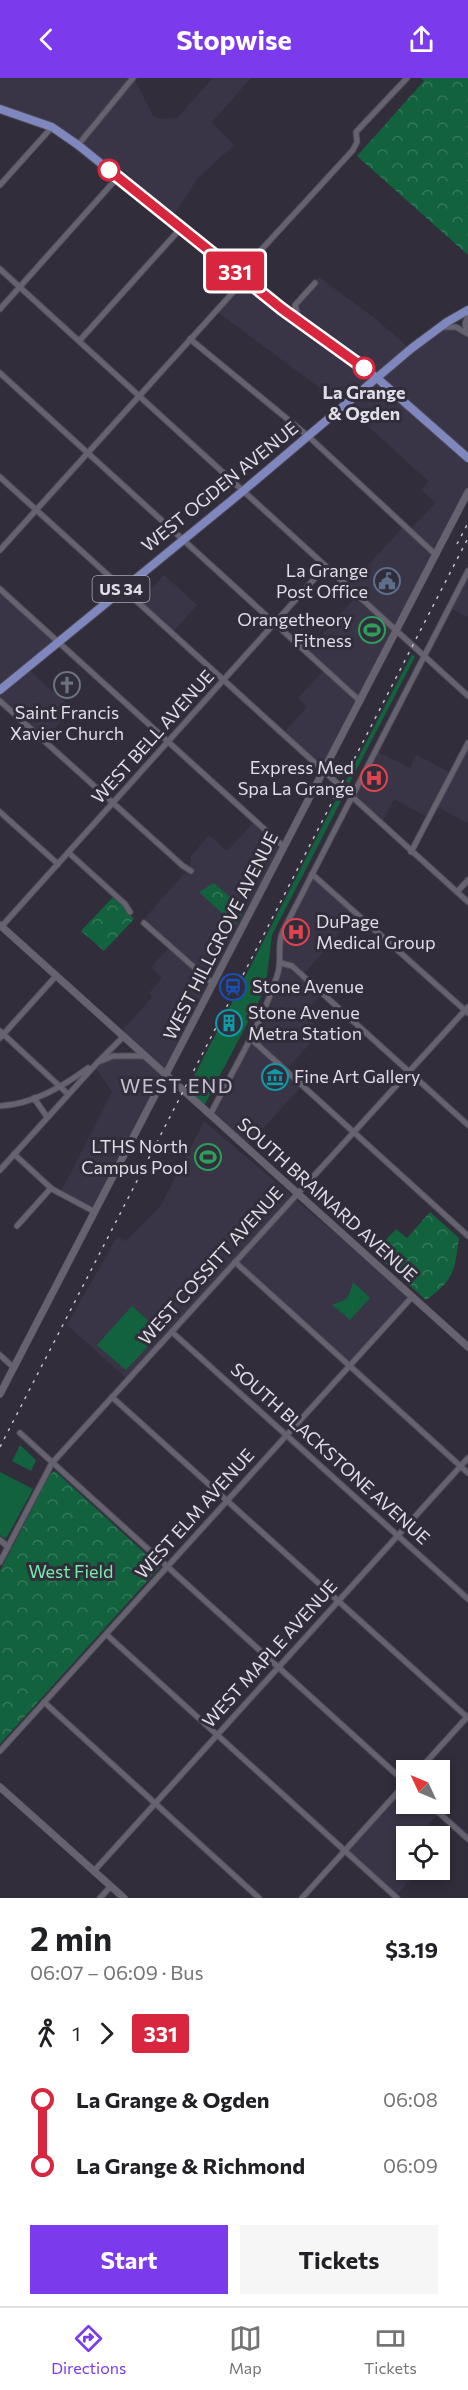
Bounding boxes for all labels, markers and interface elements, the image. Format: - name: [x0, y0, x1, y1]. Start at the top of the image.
- icon: back: [30, 23, 63, 56]
- text: Stopwise: [176, 23, 292, 56]
- icon: share: [405, 23, 438, 56]
- unlabelled marker: [98, 159, 120, 181]
- line badge: 331: [200, 252, 270, 290]
- text: 331: [218, 259, 252, 284]
- marker: La Grange & Ogden: [353, 357, 375, 379]
- place label: La Grange & Ogden: [323, 381, 405, 424]
- street label: WEST OGDEN AVENUE: [137, 416, 302, 556]
- place label: La Grange Post Office: [276, 559, 368, 602]
- public building icon: La Grange Post Office: [372, 566, 402, 596]
- road number: US 34: [92, 576, 150, 602]
- place label: Orangetheory Fitness: [237, 608, 352, 651]
- sports icon: Orangetheory Fitness: [357, 615, 387, 645]
- street label: WEST BELL AVENUE: [86, 665, 218, 808]
- church icon: Saint Francis Xavier Church: [52, 670, 82, 700]
- place label: Saint Francis Xavier Church: [10, 701, 124, 744]
- place label: Express Med Spa La Grange: [238, 756, 354, 799]
- hospital icon: Express Med Spa La Grange: [359, 763, 389, 793]
- street label: WEST HILLGROVE AVENUE: [158, 828, 282, 1043]
- place label: DuPage Medical Group: [316, 910, 436, 953]
- hospital icon: DuPage Medical Group: [281, 917, 311, 947]
- station icon: Stone Avenue: [218, 972, 248, 1002]
- place label: Stone Avenue: [252, 975, 364, 997]
- place label: Stone Avenue Metra Station: [248, 1001, 362, 1044]
- building icon: Stone Avenue Metra Station: [214, 1008, 244, 1038]
- museum icon: Fine Art Gallery: [260, 1062, 290, 1092]
- place label: Fine Art Gallery: [294, 1065, 420, 1087]
- district label: WEST END: [120, 1073, 234, 1097]
- street label: SOUTH BRAINARD AVENUE: [233, 1113, 422, 1286]
- place label: LTHS North Campus Pool: [81, 1135, 188, 1178]
- sports icon: LTHS North Campus Pool: [193, 1142, 223, 1172]
- street label: WEST COSSITT AVENUE: [133, 1182, 287, 1349]
- street label: SOUTH BLACKSTONE AVENUE: [227, 1358, 435, 1549]
- street label: WEST ELM AVENUE: [130, 1444, 259, 1583]
- park label: West Field: [29, 1560, 113, 1582]
- street label: WEST MAPLE AVENUE: [197, 1575, 341, 1732]
- north arrow: [396, 1760, 450, 1814]
- map controls: [396, 1760, 450, 1880]
- button: locate: [396, 1826, 450, 1880]
- text: 2 min: [30, 1917, 112, 1958]
- text: $3.19: [385, 1936, 438, 1963]
- text: 06:07 – 06:09 · Bus: [30, 1960, 204, 1984]
- icon: walk: [30, 2017, 63, 2050]
- icon: forward: [90, 2017, 123, 2050]
- text: 1: [72, 2021, 81, 2045]
- text: 331: [144, 2021, 177, 2046]
- text: La Grange & Ogden: [76, 2086, 270, 2113]
- text: 06:08: [383, 2087, 438, 2111]
- text: La Grange & Richmond: [76, 2152, 305, 2179]
- text: 06:09: [383, 2153, 438, 2177]
- button: Start: [30, 2225, 228, 2294]
- button: Tickets: [240, 2225, 438, 2294]
- tab: Directions: [51, 2322, 126, 2377]
- tab: Map: [229, 2322, 262, 2377]
- tab: Tickets: [364, 2322, 417, 2377]

